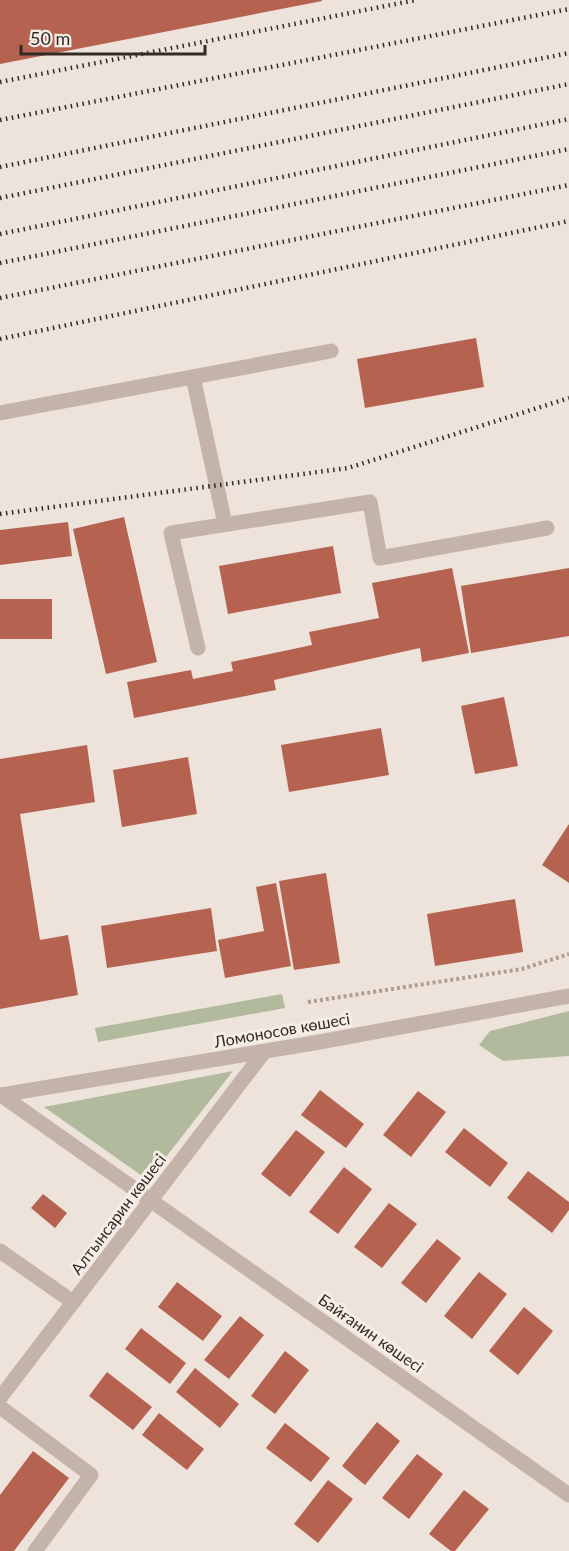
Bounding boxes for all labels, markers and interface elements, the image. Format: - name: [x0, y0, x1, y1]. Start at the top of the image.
- scale bar: [21, 18, 206, 56]
- text: 50 m: [30, 27, 70, 49]
- street label: Ломоносов көшесі: [212, 1008, 351, 1051]
- street label: Алтынсарин көшесі: [66, 1150, 169, 1278]
- street label: Байғанин көшесі: [315, 1289, 427, 1376]

